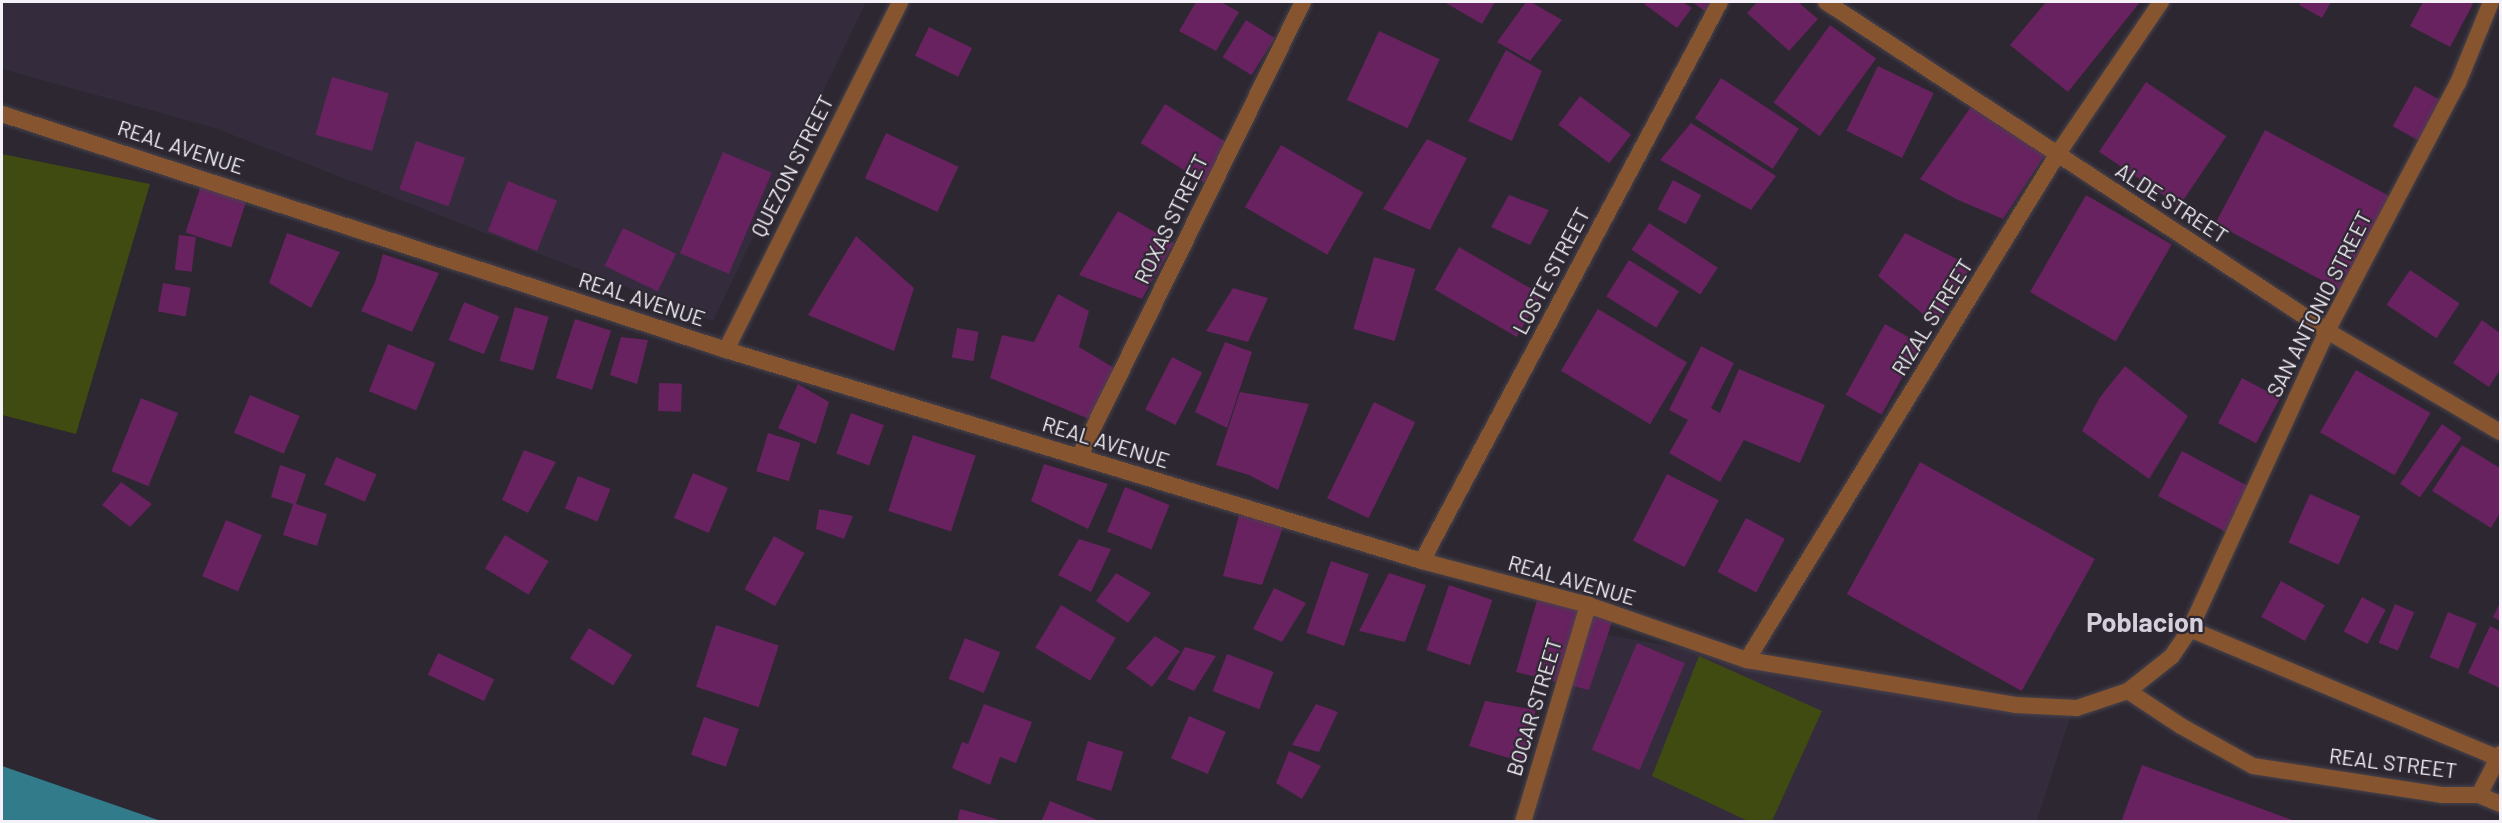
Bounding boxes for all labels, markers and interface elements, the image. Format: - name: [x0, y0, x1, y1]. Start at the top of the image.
- street label: QUEZON STREET: [746, 91, 838, 241]
- street label: REAL AVENUE: [115, 115, 247, 179]
- street label: ROXAS STREET: [1129, 150, 1213, 288]
- street label: ALDE STREET: [2111, 157, 2233, 249]
- street label: LOSTE STREET: [1507, 203, 1595, 339]
- street label: SAN ANTONIO STREET: [2261, 207, 2377, 401]
- street label: RIZAL STREET: [1886, 254, 1978, 380]
- street label: REAL AVENUE: [576, 267, 708, 331]
- street label: REAL AVENUE: [1039, 411, 1173, 473]
- street label: REAL AVENUE: [1505, 550, 1639, 610]
- district label: Poblacion: [2086, 606, 2204, 638]
- street label: BOCAR STREET: [1501, 635, 1567, 779]
- street label: REAL STREET: [2328, 743, 2458, 783]

